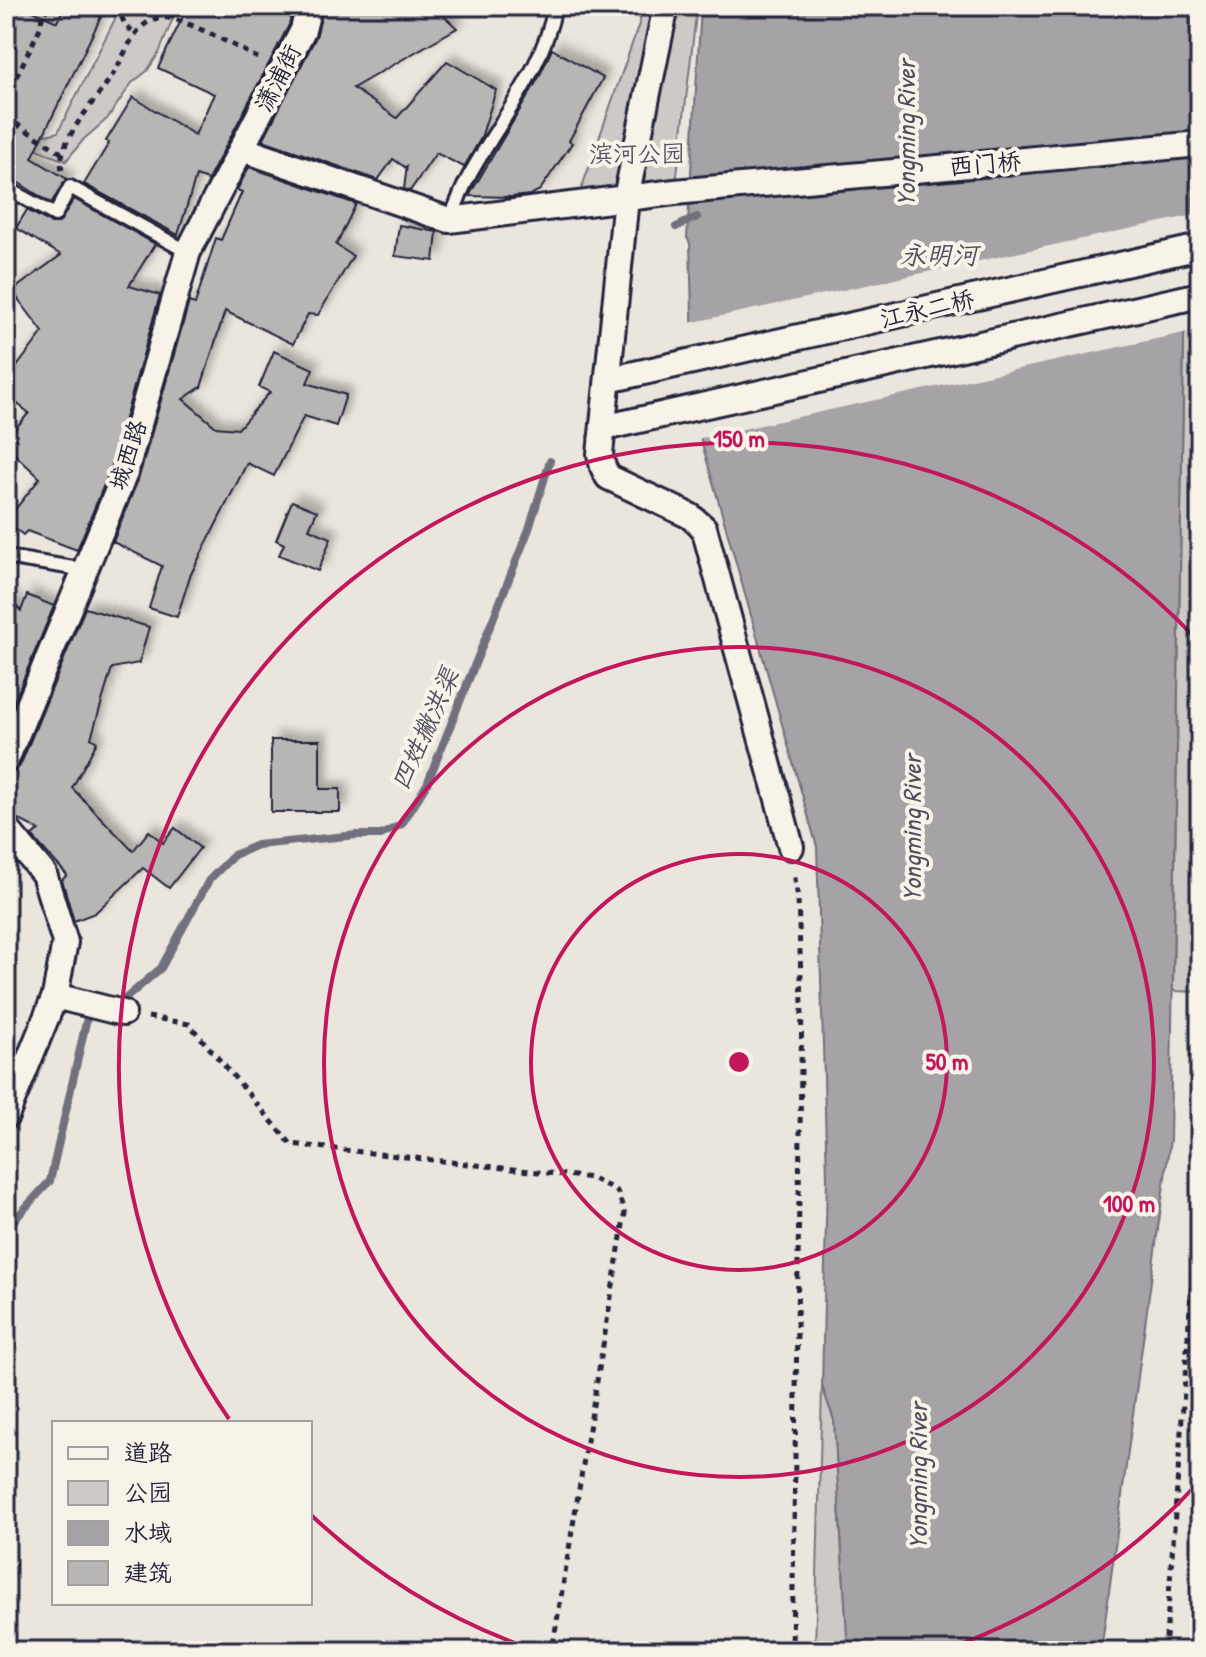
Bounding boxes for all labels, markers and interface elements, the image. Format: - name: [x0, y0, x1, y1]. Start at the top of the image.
- street label: 潇浦街: [247, 38, 308, 117]
- water label: Yongming River: [888, 57, 924, 206]
- park label: 滨河公园: [589, 137, 685, 169]
- street label: 西门桥: [948, 144, 1022, 182]
- water label: 永明河: [900, 237, 982, 272]
- street label: 江永二桥: [876, 282, 977, 334]
- street label: 城西路: [101, 416, 153, 494]
- text: 150 m: [713, 422, 765, 454]
- water label: 四姓撇洪渠: [382, 660, 468, 795]
- water label: Yongming River: [894, 752, 930, 901]
- text: 50 m: [926, 1045, 968, 1077]
- centre of rings: [725, 1048, 753, 1076]
- text: 100 m: [1103, 1187, 1155, 1219]
- water label: Yongming River: [900, 1400, 936, 1549]
- legend: [52, 1421, 312, 1605]
- text: 道路: [124, 1436, 172, 1468]
- text: 公园: [124, 1476, 172, 1508]
- text: 水域: [124, 1516, 172, 1548]
- text: 建筑: [124, 1556, 172, 1588]

